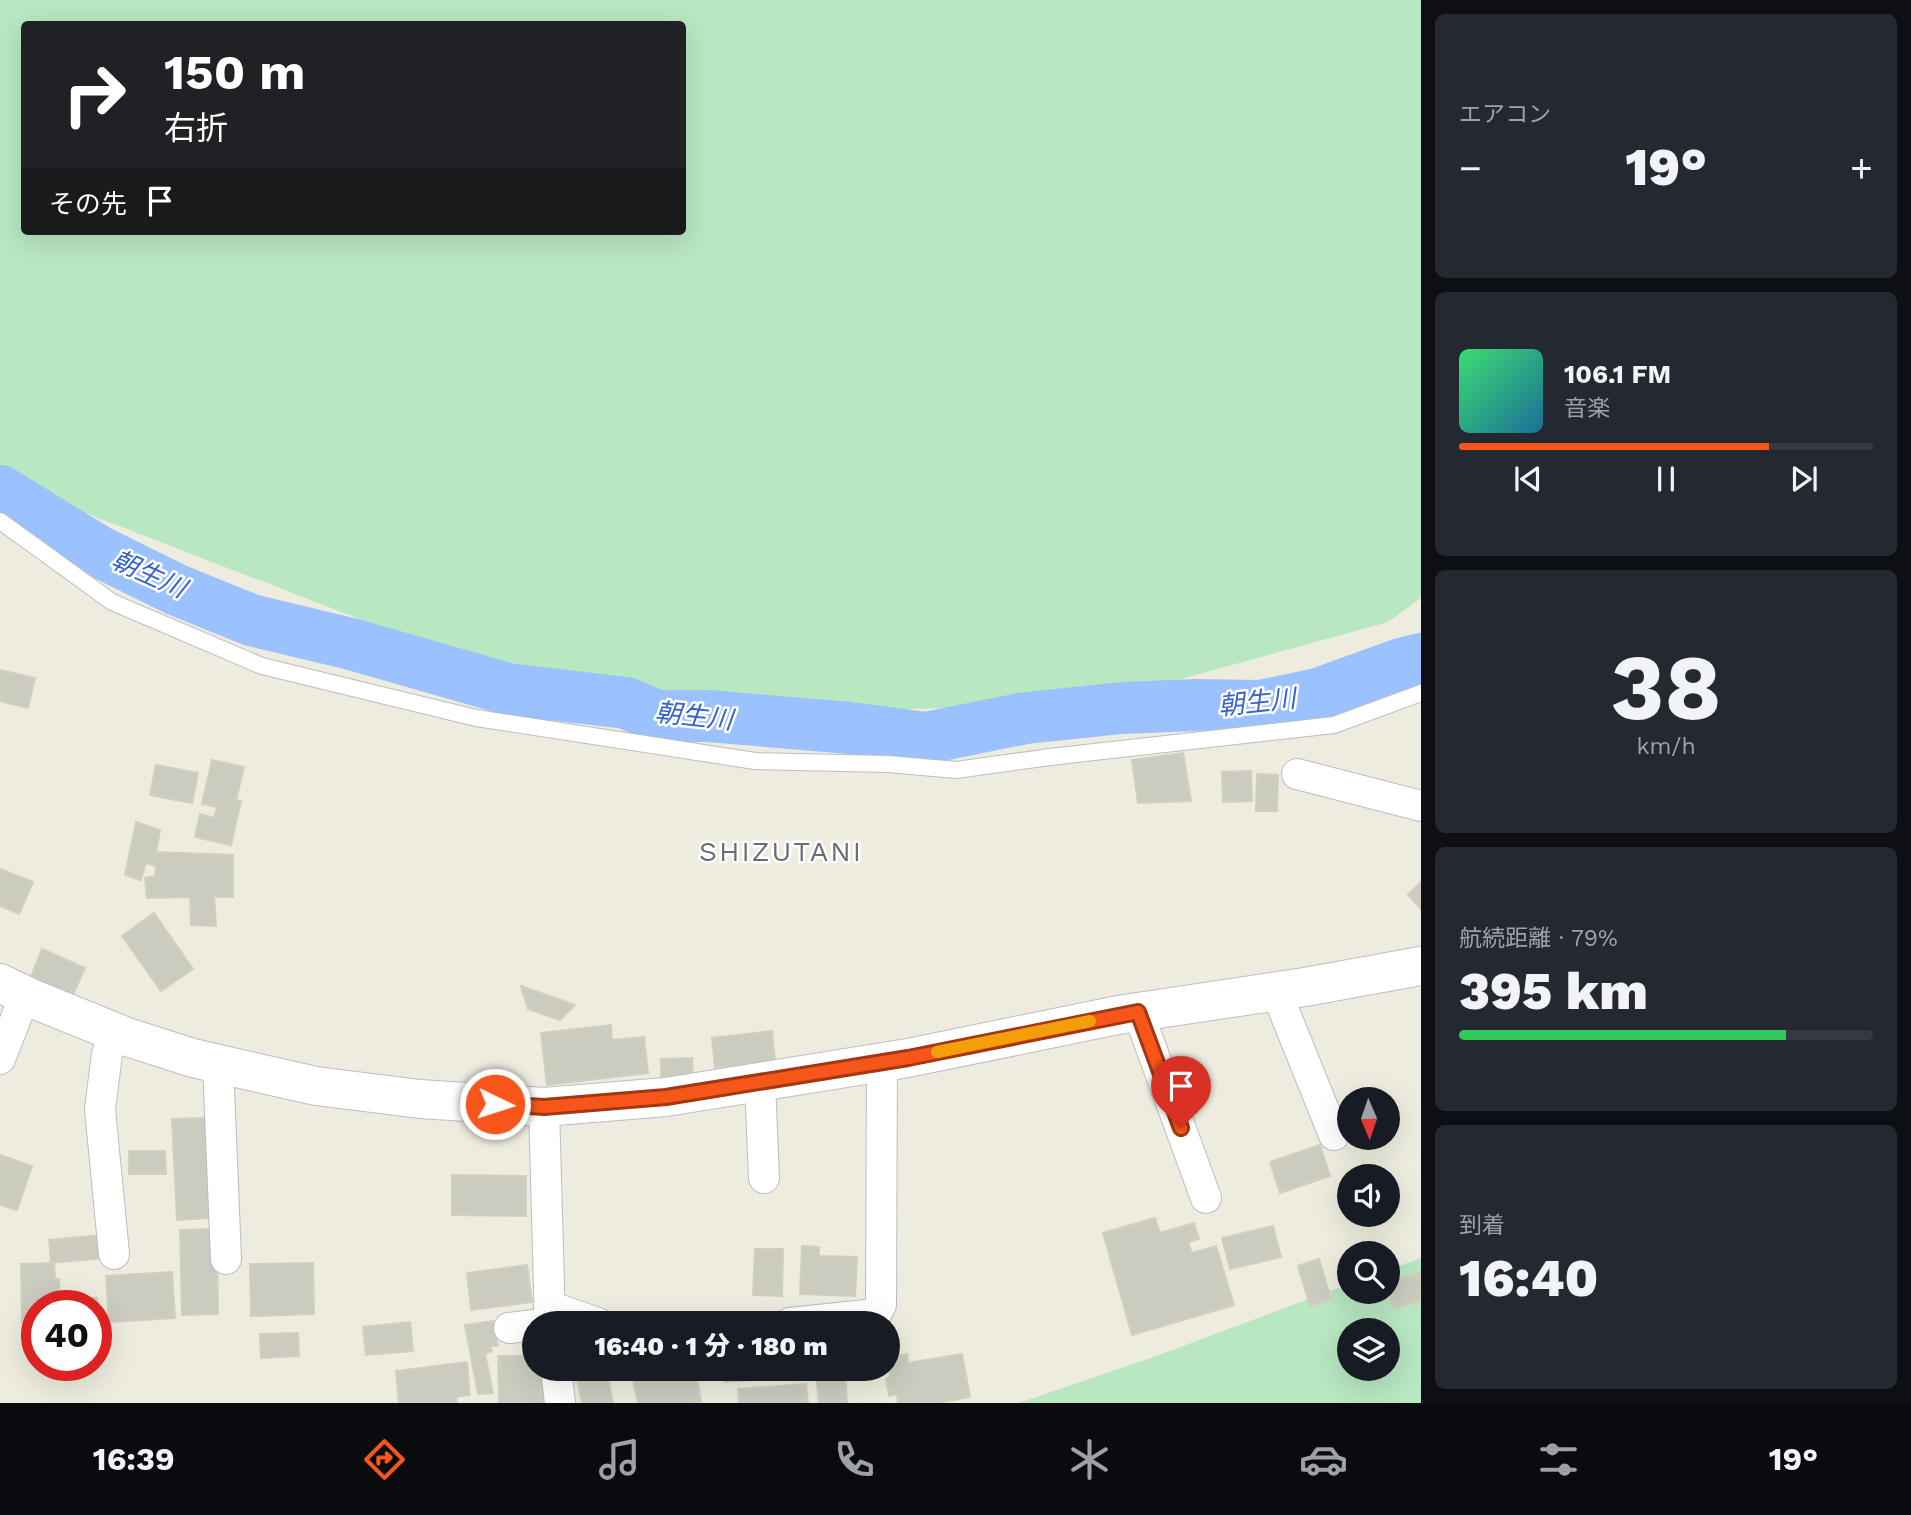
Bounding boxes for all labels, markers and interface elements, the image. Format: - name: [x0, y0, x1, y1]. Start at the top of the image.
- text: 150 m: [164, 43, 305, 101]
- icon: right: [49, 49, 140, 140]
- text: エアコン: [1459, 101, 1551, 128]
- text: 右折: [164, 109, 228, 147]
- text: 19°: [1625, 137, 1707, 198]
- text: −: [1459, 146, 1482, 190]
- text: +: [1850, 146, 1873, 190]
- icon: arrive: [141, 182, 179, 220]
- text: その先: [49, 189, 127, 219]
- text: 106.1 FM: [1564, 359, 1671, 389]
- text: 音楽: [1564, 395, 1610, 422]
- icon: previous: [1509, 460, 1547, 498]
- icon: pause: [1647, 460, 1685, 498]
- icon: next: [1785, 460, 1823, 498]
- water label: 朝生川: [107, 544, 193, 605]
- text: 38: [1610, 634, 1722, 741]
- water label: 朝生川: [1217, 683, 1300, 721]
- water label: 朝生川: [654, 697, 737, 735]
- text: km/h: [1636, 733, 1696, 760]
- district label: SHIZUTANI: [699, 835, 863, 868]
- text: 航続距離 · 79%: [1459, 925, 1618, 952]
- text: 395 km: [1459, 961, 1648, 1022]
- pin: [1151, 1056, 1211, 1128]
- position arrow: [458, 1067, 532, 1141]
- icon: arrive: [1162, 1067, 1200, 1105]
- north arrow: [1337, 1087, 1400, 1150]
- map controls: [1337, 1087, 1400, 1381]
- button: sound: [1337, 1164, 1400, 1227]
- text: 到着: [1459, 1212, 1505, 1239]
- button: search: [1337, 1241, 1400, 1304]
- text: 16:40: [1459, 1248, 1598, 1309]
- speed limit sign: 40: [21, 1290, 112, 1381]
- button: layers: [1337, 1318, 1400, 1381]
- text: 16:40 · 1 分 · 180 m: [594, 1331, 828, 1361]
- icon: directions: [360, 1435, 409, 1484]
- icon: music: [595, 1435, 644, 1484]
- icon: phone: [830, 1435, 879, 1484]
- icon: climate: [1065, 1435, 1114, 1484]
- icon: car: [1299, 1435, 1348, 1484]
- icon: filters: [1534, 1435, 1583, 1484]
- text: 16:39: [93, 1440, 175, 1478]
- text: 19°: [1769, 1440, 1818, 1478]

